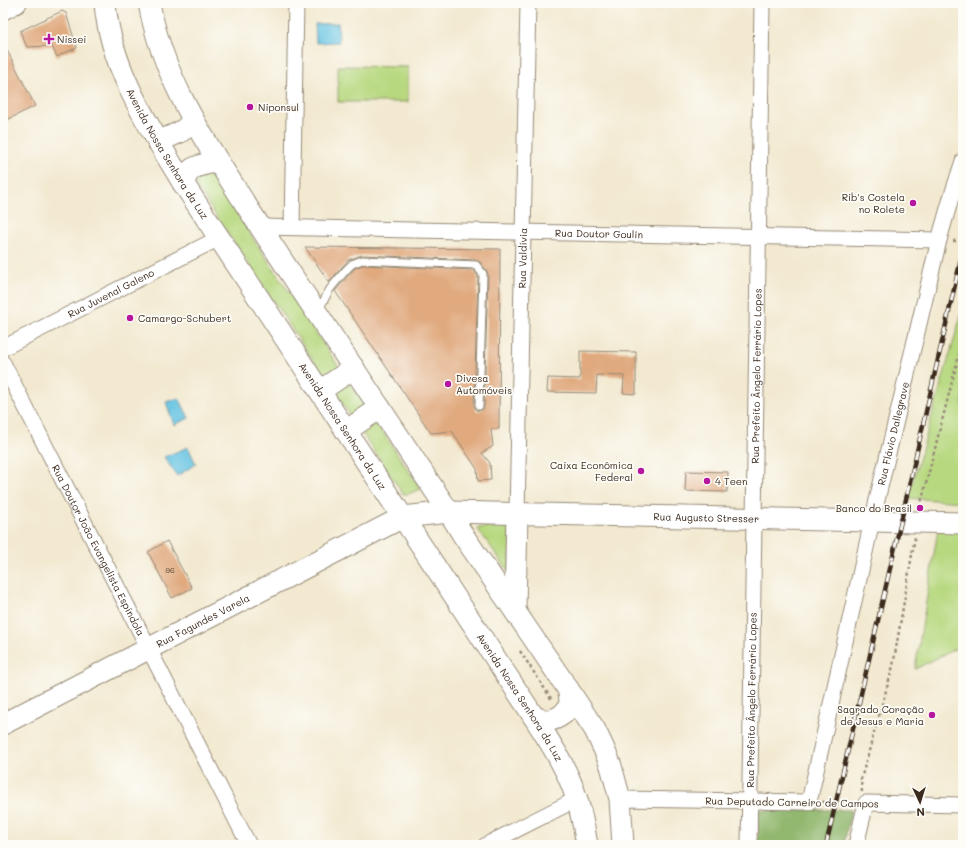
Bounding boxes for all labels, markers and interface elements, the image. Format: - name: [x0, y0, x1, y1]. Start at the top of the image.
- place label: Nissei: [57, 32, 86, 46]
- marker: Nissei: [44, 34, 54, 44]
- street label: Avenida Nossa Senhora da Luz: [123, 86, 212, 222]
- place label: Niponsul: [258, 100, 299, 114]
- marker: Niponsul: [245, 102, 255, 112]
- place label: Rib's Costela no Rolete: [842, 190, 905, 216]
- marker: Rib's Costela no Rolete: [908, 198, 918, 208]
- street label: Rua Doutor Goulin: [555, 226, 643, 241]
- street label: Rua Valdívia: [515, 228, 530, 289]
- street label: Rua Juvenal Galeno: [65, 265, 156, 321]
- street label: Rua Prefeito Ângelo Ferrário Lopes: [748, 288, 765, 464]
- place label: Camargo-Schubert: [138, 311, 231, 325]
- marker: Camargo-Schubert: [125, 313, 135, 323]
- street label: Avenida Nossa Senhora da Luz: [296, 360, 390, 493]
- place label: Divesa Automóveis: [456, 371, 512, 397]
- marker: Divesa Automóveis: [443, 379, 453, 389]
- street label: Rua Flávio Dallegrave: [874, 380, 912, 487]
- place label: Caixa Econômica Federal: [550, 458, 633, 484]
- street label: Rua Doutor João Evangelista Espíndola: [49, 462, 148, 638]
- marker: Caixa Econômica Federal: [636, 466, 646, 476]
- place label: 4 Teen: [715, 474, 748, 488]
- marker: 4 Teen: [702, 476, 712, 486]
- place label: Banco do Brasil: [836, 501, 912, 515]
- marker: Banco do Brasil: [915, 503, 925, 513]
- street label: Rua Augusto Stresser: [653, 509, 759, 526]
- house number: 96: [165, 565, 175, 575]
- street label: Rua Fagundes Varela: [154, 591, 252, 651]
- street label: Rua Prefeito Ângelo Ferrário Lopes: [743, 612, 760, 788]
- street label: Avenida Nossa Senhora da Luz: [474, 630, 567, 764]
- place label: Sagrado Coração de Jesus e Maria: [837, 702, 924, 728]
- marker: Sagrado Coração de Jesus e Maria: [927, 710, 937, 720]
- north arrow: [900, 782, 940, 822]
- street label: Rua Deputado Carneiro de Campos: [705, 793, 879, 811]
- text: N: [916, 805, 925, 820]

